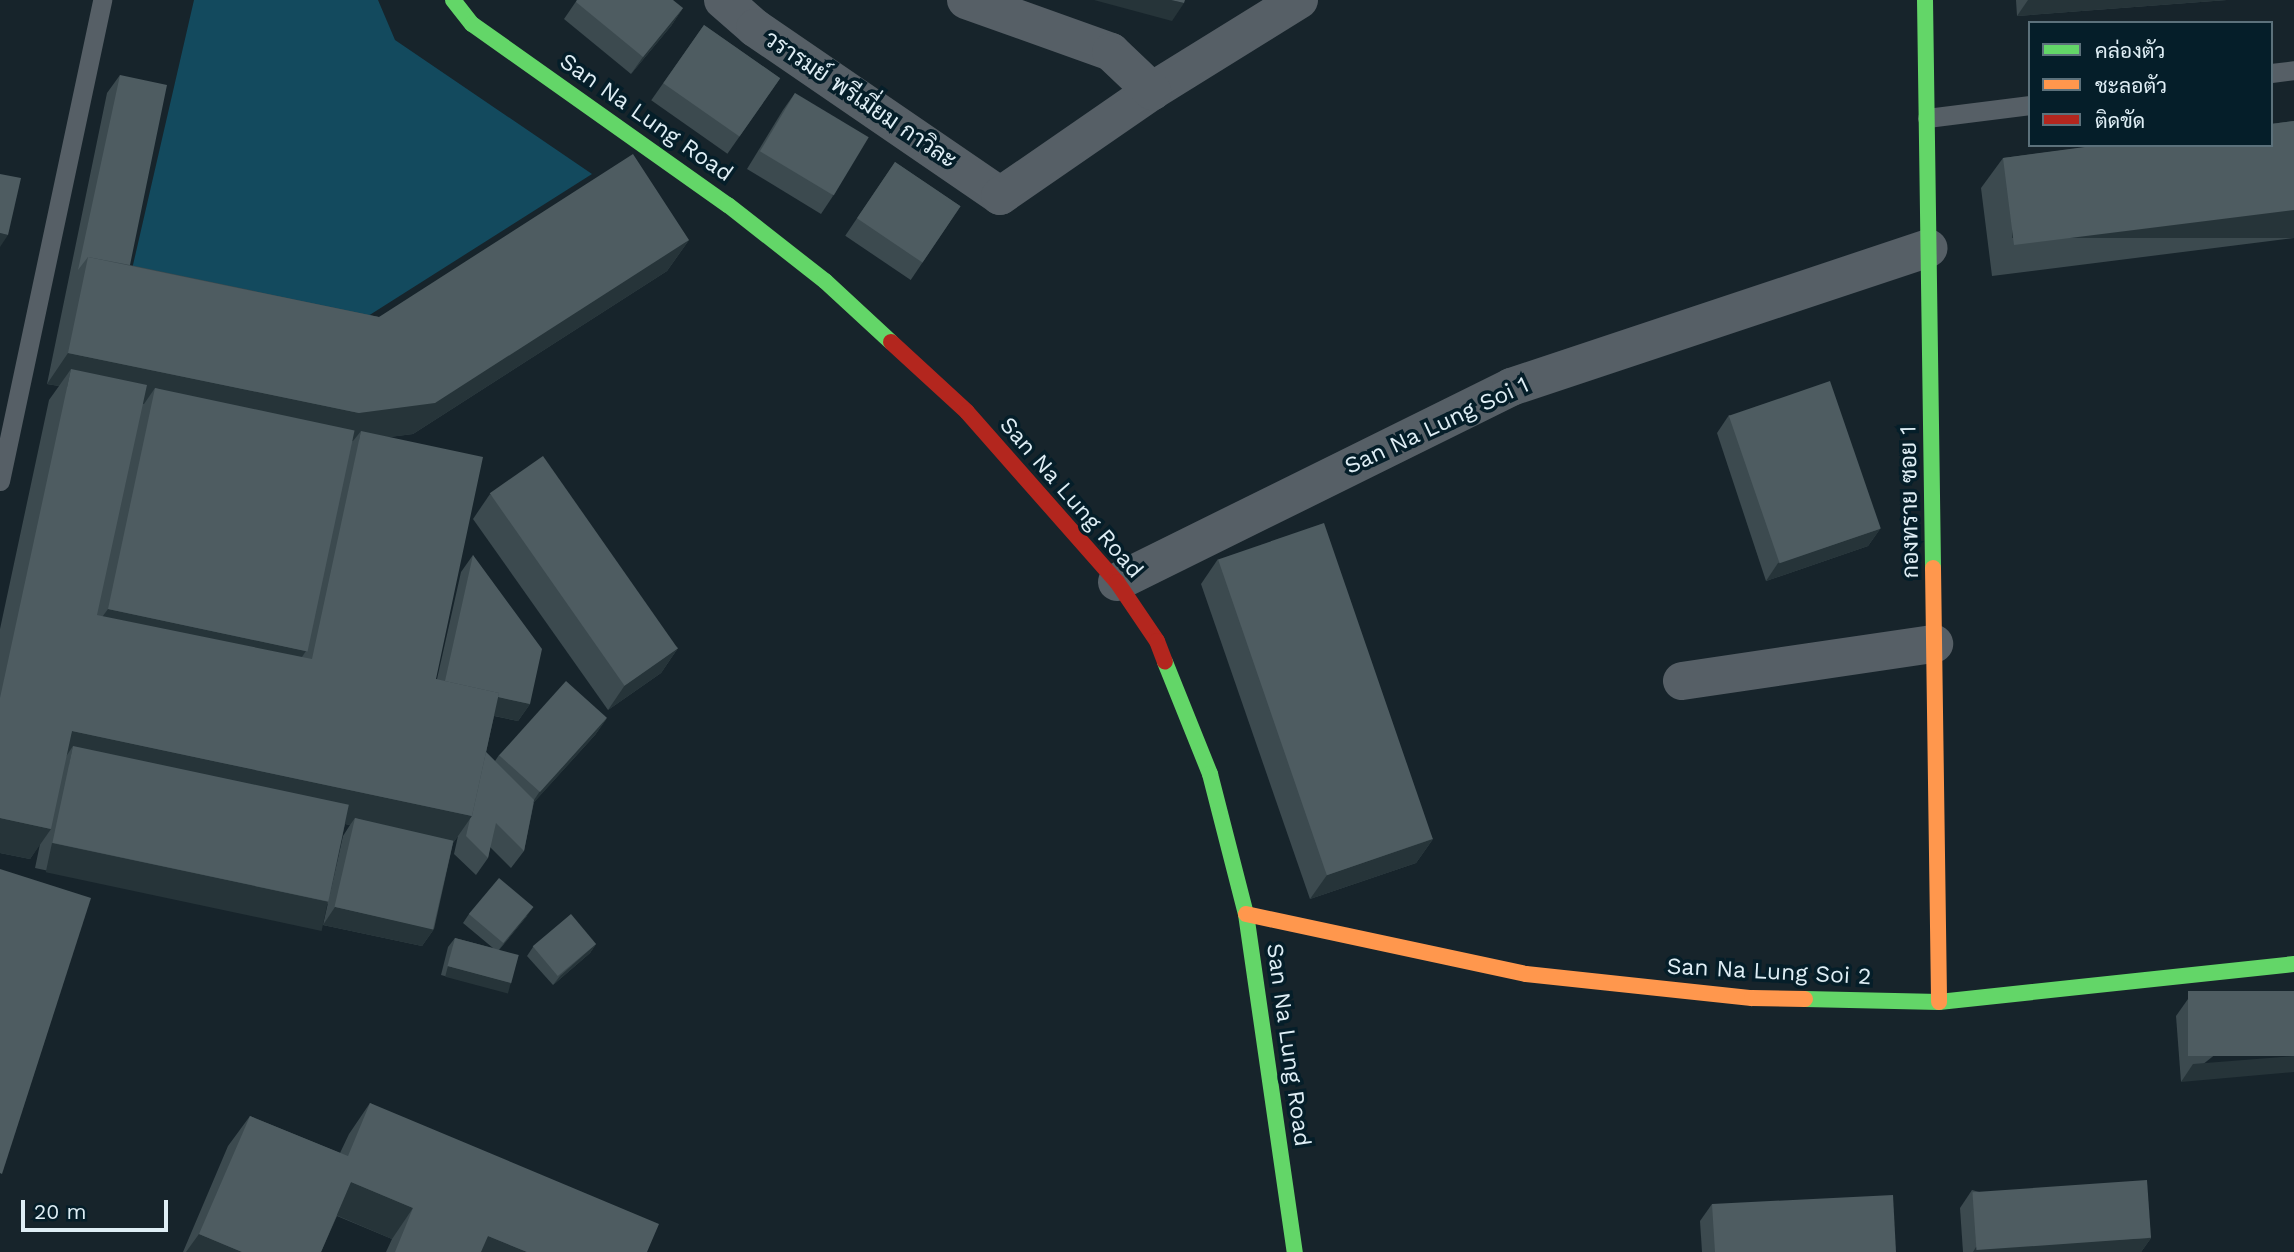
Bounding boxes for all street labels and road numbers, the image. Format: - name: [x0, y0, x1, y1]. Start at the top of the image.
- street label: วรารมย์ พรีเมี่ยม กาวิละ: [759, 25, 961, 175]
- street label: San Na Lung Road: [554, 48, 738, 188]
- street label: San Na Lung Soi 1: [1340, 371, 1534, 481]
- street label: San Na Lung Road: [993, 411, 1149, 585]
- street label: กองทราย ซอย 1: [1895, 425, 1925, 579]
- street label: San Na Lung Road: [1260, 941, 1316, 1149]
- street label: San Na Lung Soi 2: [1666, 953, 1872, 991]

